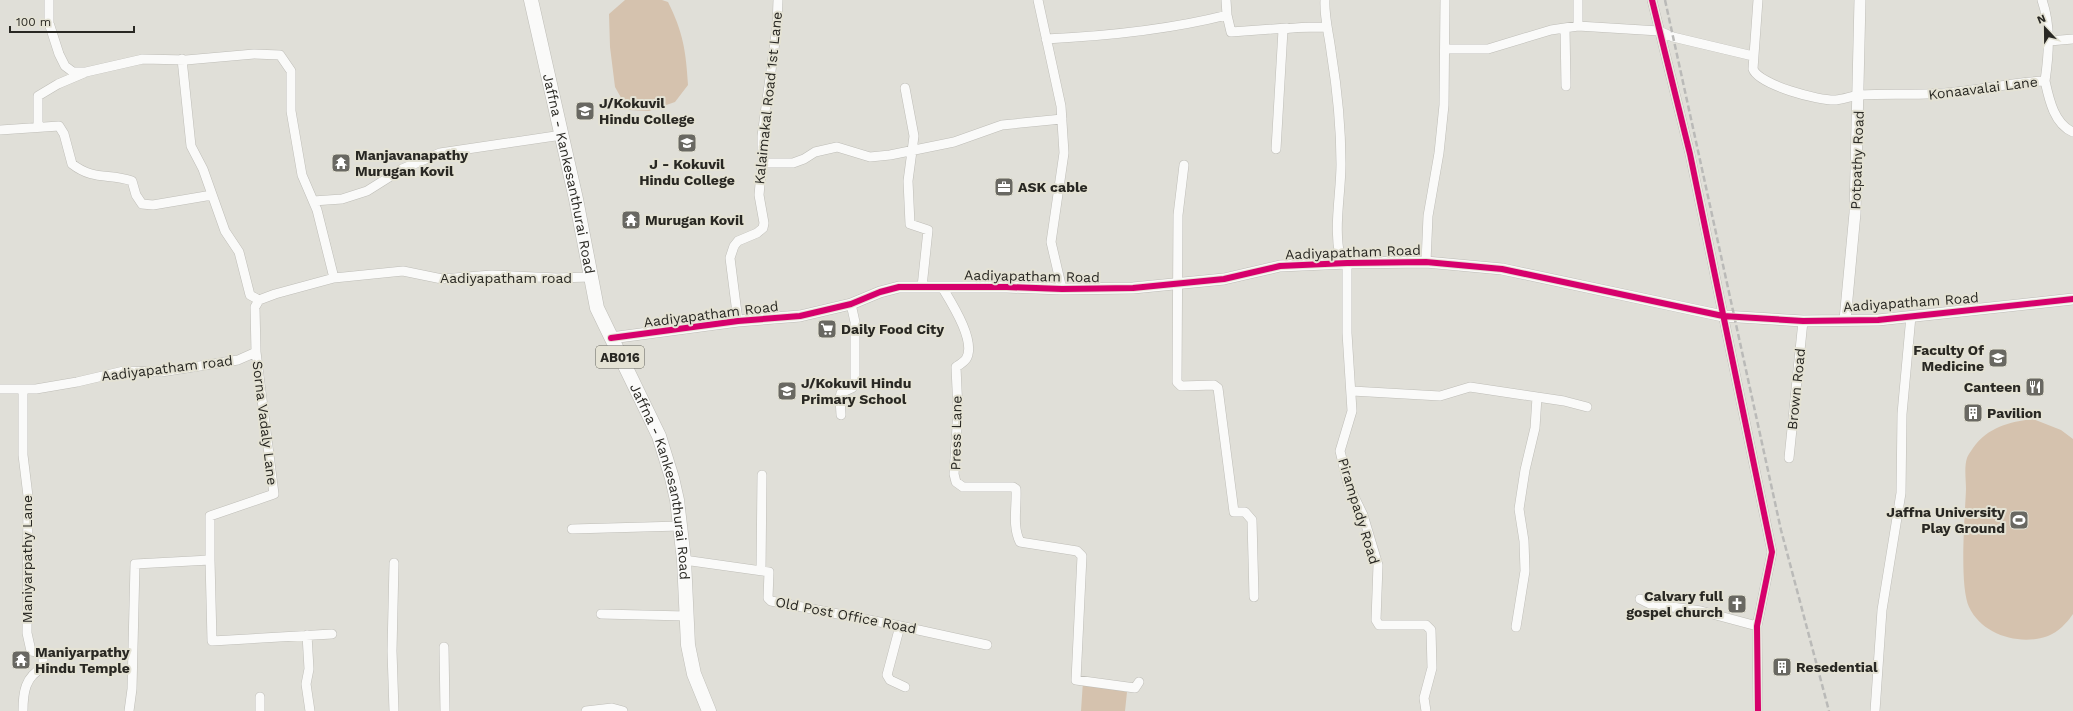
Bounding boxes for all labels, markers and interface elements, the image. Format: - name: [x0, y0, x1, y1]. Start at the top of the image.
- scale bar: [10, 8, 134, 34]
- north arrow: [2025, 8, 2065, 48]
- street label: Kalaimakal Road 1st Lane: [751, 11, 785, 185]
- text: N: [2035, 12, 2048, 27]
- text: 100 m: [16, 15, 51, 29]
- street label: Jaffna - Kankesanthurai Road: [540, 72, 598, 275]
- street label: Konaavalai Lane: [1927, 73, 2039, 103]
- place label: J/Kokuvil Hindu College: [599, 95, 695, 127]
- school or university icon: J/Kokuvil Hindu College: [574, 100, 596, 122]
- street label: Potpathy Road: [1847, 110, 1867, 210]
- school or university icon: J - Kokuvil Hindu College: [676, 132, 698, 154]
- place label: Manjavanapathy Murugan Kovil: [355, 147, 468, 179]
- temple icon: Manjavanapathy Murugan Kovil: [330, 152, 352, 174]
- place label: J - Kokuvil Hindu College: [639, 156, 735, 188]
- office icon: ASK cable: [993, 176, 1015, 198]
- place label: ASK cable: [1018, 179, 1088, 195]
- temple icon: Murugan Kovil: [620, 209, 642, 231]
- place label: Murugan Kovil: [645, 212, 744, 228]
- street label: Aadiyapatham Road: [1285, 242, 1421, 262]
- street label: Aadiyapatham Road: [964, 267, 1100, 285]
- street label: Aadiyapatham road: [440, 270, 572, 286]
- street label: Aadiyapatham Road: [1843, 289, 1979, 315]
- street label: Aadiyapatham Road: [643, 298, 779, 330]
- supermarket icon: Daily Food City: [816, 318, 838, 340]
- place label: Daily Food City: [841, 321, 944, 337]
- place label: Faculty Of Medicine: [1913, 342, 1984, 374]
- road number: AB016: [596, 346, 644, 368]
- street label: Brown Road: [1784, 347, 1808, 431]
- school or university icon: Faculty Of Medicine: [1987, 347, 2009, 369]
- street label: Aadiyapatham road: [100, 352, 234, 384]
- street label: Sorna Vadaly Lane: [249, 360, 281, 486]
- place label: J/Kokuvil Hindu Primary School: [801, 375, 911, 407]
- restaurant icon: Canteen: [2024, 376, 2046, 398]
- place label: Canteen: [1964, 379, 2021, 395]
- school or university icon: J/Kokuvil Hindu Primary School: [776, 380, 798, 402]
- street label: Jaffna - Kankesanthurai Road: [627, 381, 693, 580]
- street label: Press Lane: [947, 396, 965, 470]
- building icon: Pavilion: [1962, 402, 1984, 424]
- place label: Pavilion: [1987, 405, 2042, 421]
- street label: Pirampady Road: [1335, 456, 1383, 566]
- street label: Maniyarpathy Lane: [19, 495, 35, 623]
- place label: Jaffna University Play Ground: [1886, 504, 2005, 536]
- sports icon: Jaffna University Play Ground: [2008, 509, 2030, 531]
- place label: Calvary full gospel church: [1626, 588, 1723, 620]
- street label: Old Post Office Road: [774, 593, 918, 637]
- church icon: Calvary full gospel church: [1726, 593, 1748, 615]
- place label: Maniyarpathy Hindu Temple: [35, 644, 130, 676]
- temple icon: Maniyarpathy Hindu Temple: [10, 649, 32, 671]
- building icon: Resedential: [1771, 656, 1793, 678]
- place label: Resedential: [1796, 659, 1878, 675]

